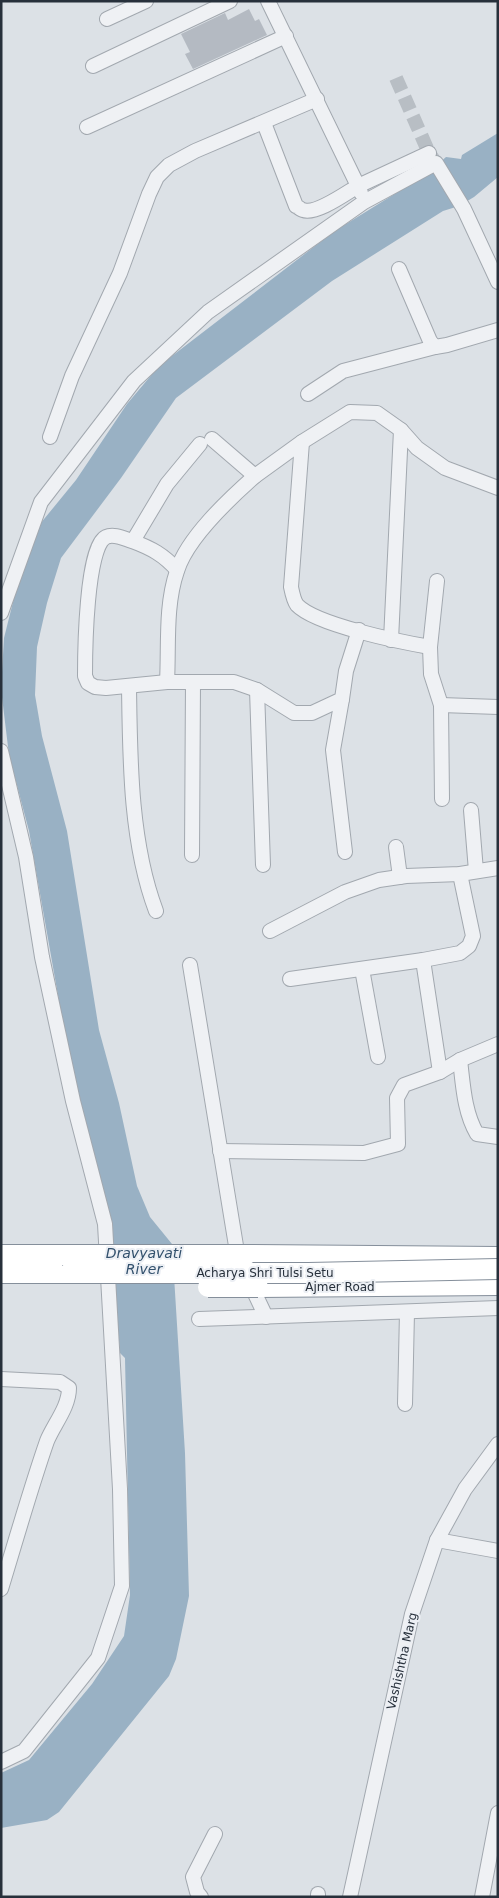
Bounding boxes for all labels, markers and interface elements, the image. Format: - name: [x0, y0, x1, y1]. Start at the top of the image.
- water label: Dravyavati River: [106, 1245, 182, 1277]
- street label: Acharya Shri Tulsi Setu: [196, 1266, 334, 1280]
- street label: Ajmer Road: [305, 1280, 375, 1294]
- street label: Vashishtha Marg: [384, 1611, 420, 1711]

